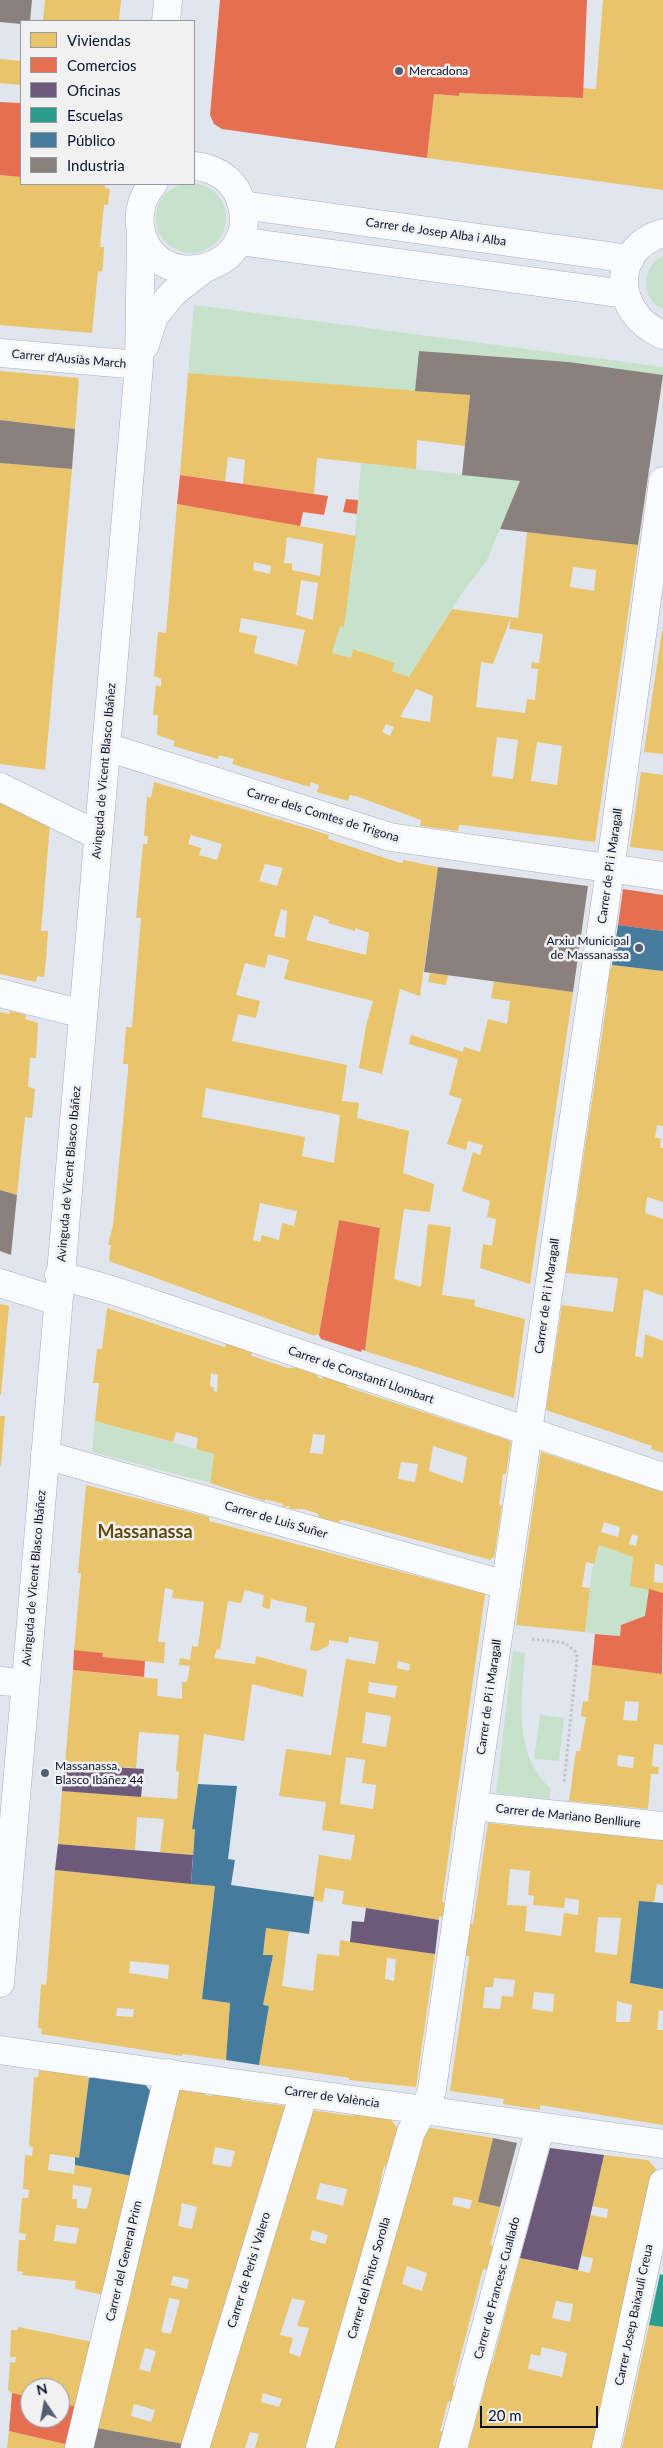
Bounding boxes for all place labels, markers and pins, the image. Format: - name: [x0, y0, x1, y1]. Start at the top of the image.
- place label: Mercadona: [409, 64, 468, 78]
- marker: Mercadona: [393, 65, 405, 77]
- place label: Arxiu Municipal de Massanassa: [546, 934, 629, 962]
- marker: Arxiu Municipal de Massanassa: [633, 942, 645, 954]
- place label: Massanassa, Blasco Ibáñez 44: [55, 1759, 144, 1787]
- marker: Massanassa, Blasco Ibáñez 44: [39, 1767, 51, 1779]

